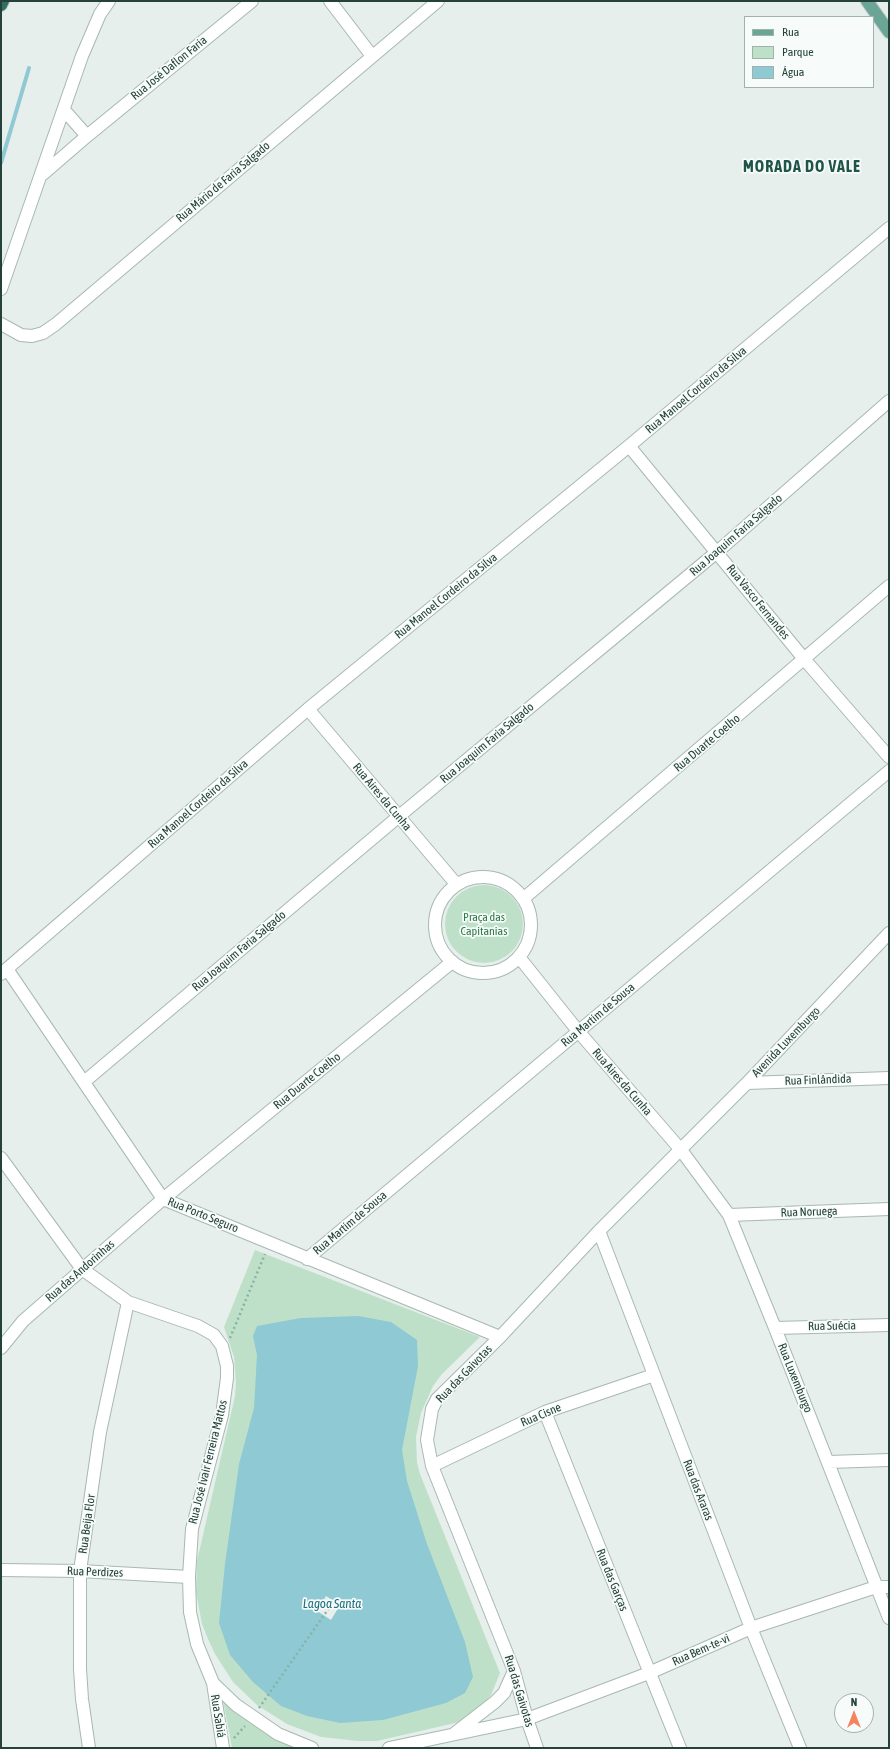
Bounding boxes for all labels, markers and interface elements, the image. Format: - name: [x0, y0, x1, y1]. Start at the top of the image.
- legend: [744, 16, 874, 88]
- text: Rua: [782, 25, 799, 39]
- street label: Rua José Daflon Faria: [128, 33, 210, 103]
- text: Parque: [782, 45, 814, 59]
- text: Água: [782, 65, 804, 79]
- street label: Rua Mário de Faria Salgado: [173, 139, 273, 225]
- district label: MORADA DO VALE: [743, 157, 861, 177]
- street label: Rua Manoel Cordeiro da Silva: [642, 343, 750, 437]
- street label: Rua Joaquim Faria Salgado: [687, 491, 785, 579]
- street label: Rua Manoel Cordeiro da Silva: [392, 550, 500, 642]
- street label: Rua Vasco Fernandes: [723, 562, 793, 642]
- street label: Rua Joaquim Faria Salgado: [437, 700, 537, 786]
- street label: Rua Duarte Coelho: [671, 711, 743, 775]
- street label: Rua Manoel Cordeiro da Silva: [145, 757, 251, 851]
- street label: Rua Aires da Cunha: [350, 760, 414, 834]
- street label: Rua Joaquim Faria Salgado: [189, 908, 289, 994]
- park label: Praça das Capitanias: [461, 910, 507, 938]
- street label: Rua Martim de Sousa: [558, 980, 638, 1050]
- street label: Avenida Luxemburgo: [749, 1004, 823, 1080]
- street label: Rua Aires da Cunha: [589, 1046, 655, 1118]
- street label: Rua Duarte Coelho: [271, 1050, 343, 1112]
- street label: Rua Finlândida: [784, 1072, 852, 1088]
- street label: Rua Martim de Sousa: [310, 1188, 390, 1258]
- street label: Rua Porto Seguro: [165, 1194, 241, 1236]
- street label: Rua Noruega: [780, 1204, 838, 1220]
- street label: Rua das Andorinhas: [42, 1237, 118, 1305]
- street label: Rua Suécia: [808, 1318, 856, 1334]
- street label: Rua Luxemburgo: [775, 1341, 815, 1415]
- street label: Rua das Gaivotas: [433, 1342, 495, 1406]
- street label: Rua José Ivair Ferreira Mattos: [186, 1398, 230, 1526]
- street label: Rua Cisne: [519, 1400, 563, 1430]
- street label: Rua das Araras: [680, 1458, 716, 1522]
- street label: Rua Beija Flor: [76, 1493, 98, 1555]
- street label: Rua das Garças: [593, 1547, 631, 1613]
- street label: Rua Perdizes: [67, 1564, 123, 1580]
- water label: Lagoa Santa: [303, 1596, 361, 1612]
- street label: Rua Bem-te-vi: [670, 1631, 732, 1669]
- street label: Rua das Gaivotas: [501, 1653, 537, 1729]
- street label: Rua Sabiá: [207, 1693, 229, 1739]
- north arrow: [834, 1693, 874, 1733]
- text: N: [851, 1696, 857, 1708]

